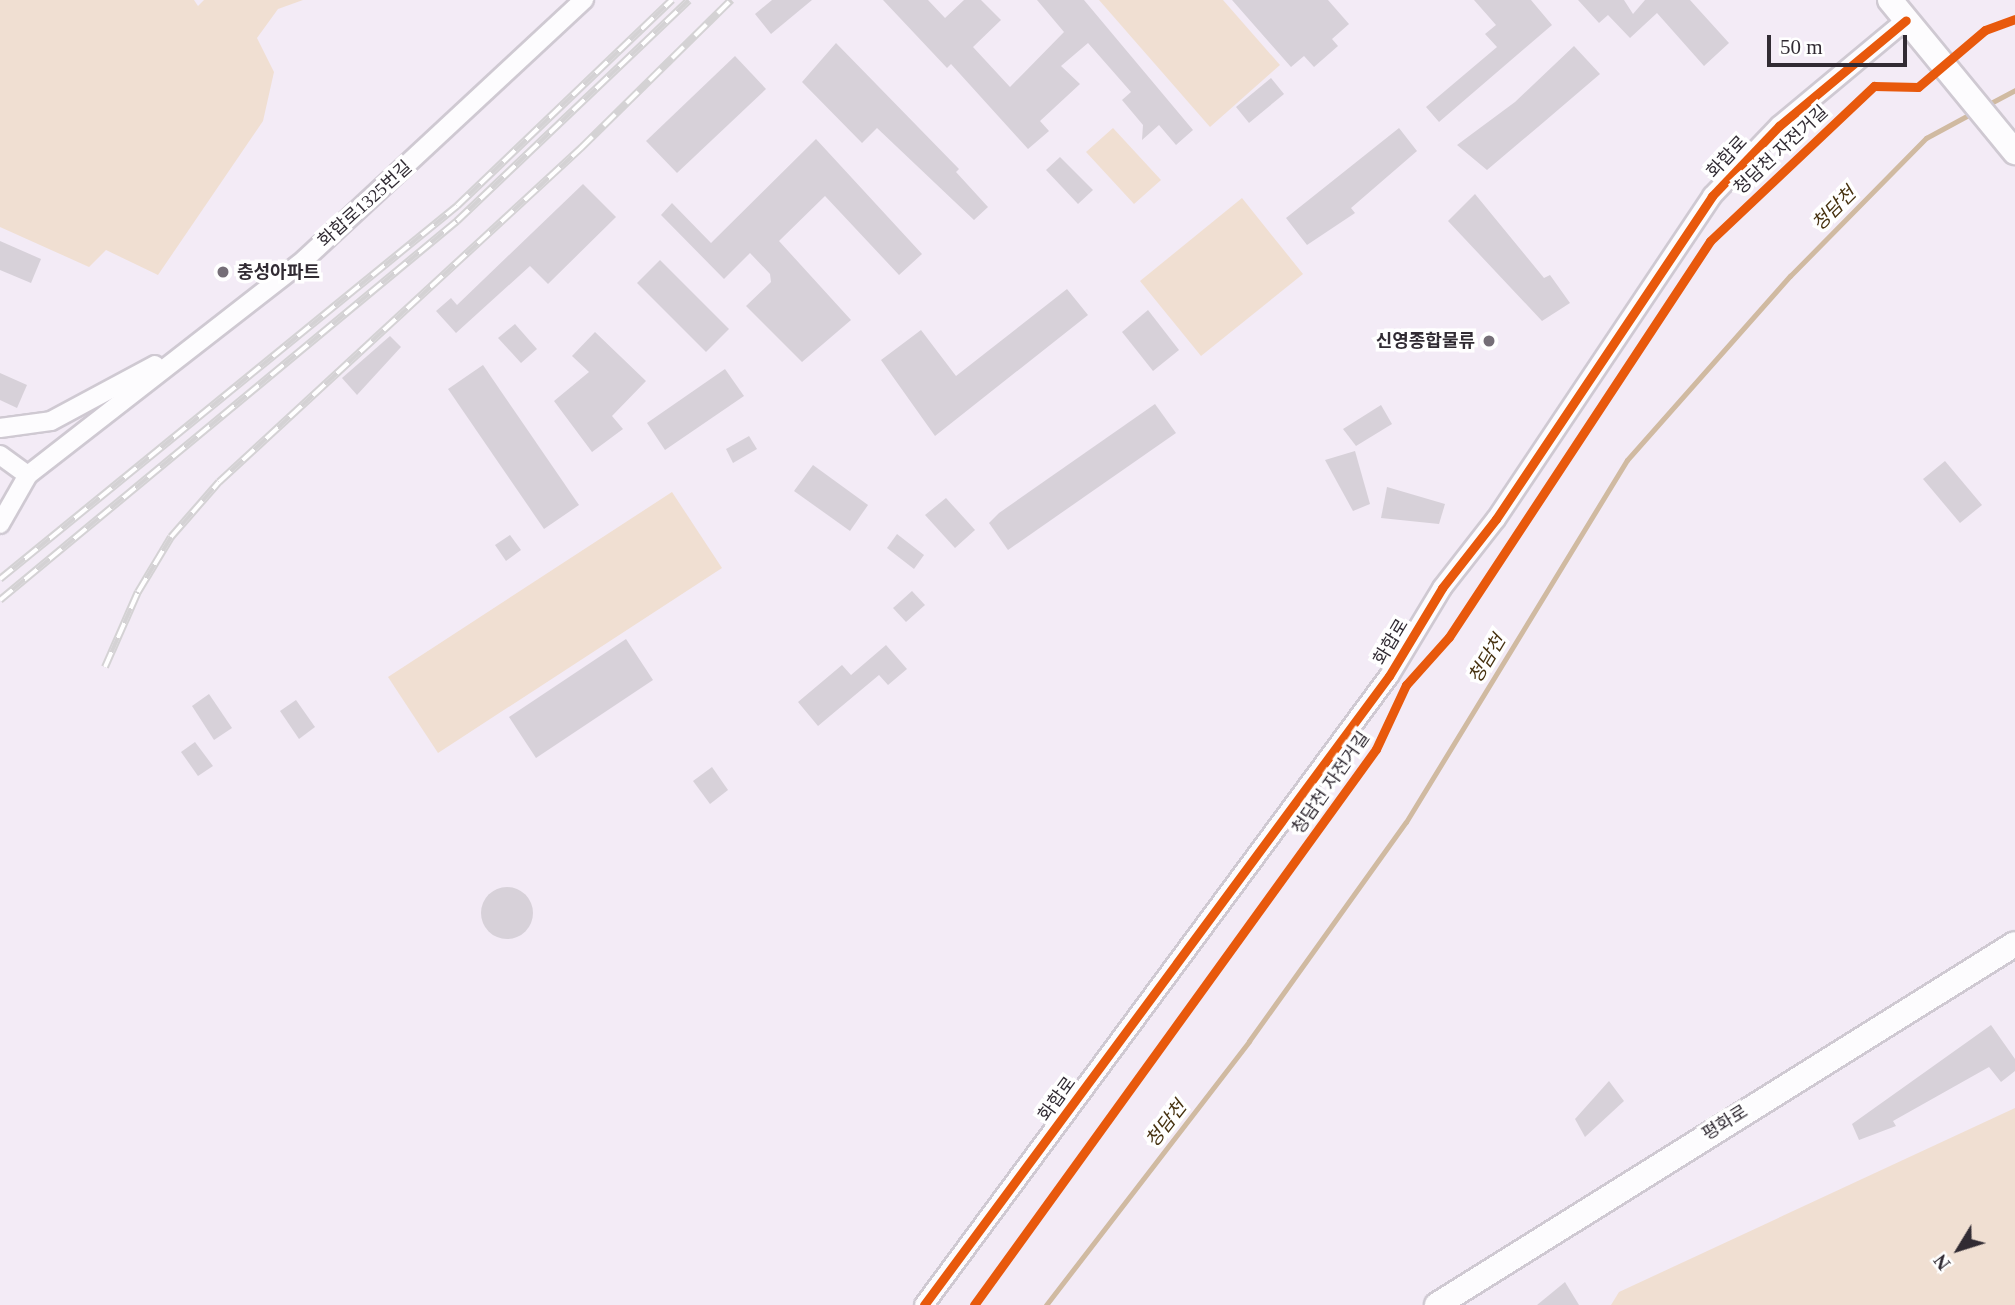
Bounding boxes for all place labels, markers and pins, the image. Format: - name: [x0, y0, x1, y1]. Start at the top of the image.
- place label: 충성아파트: [237, 261, 320, 283]
- marker: 충성아파트: [215, 264, 231, 280]
- place label: 신영종합물류: [1376, 330, 1475, 352]
- marker: 신영종합물류: [1481, 333, 1497, 349]

